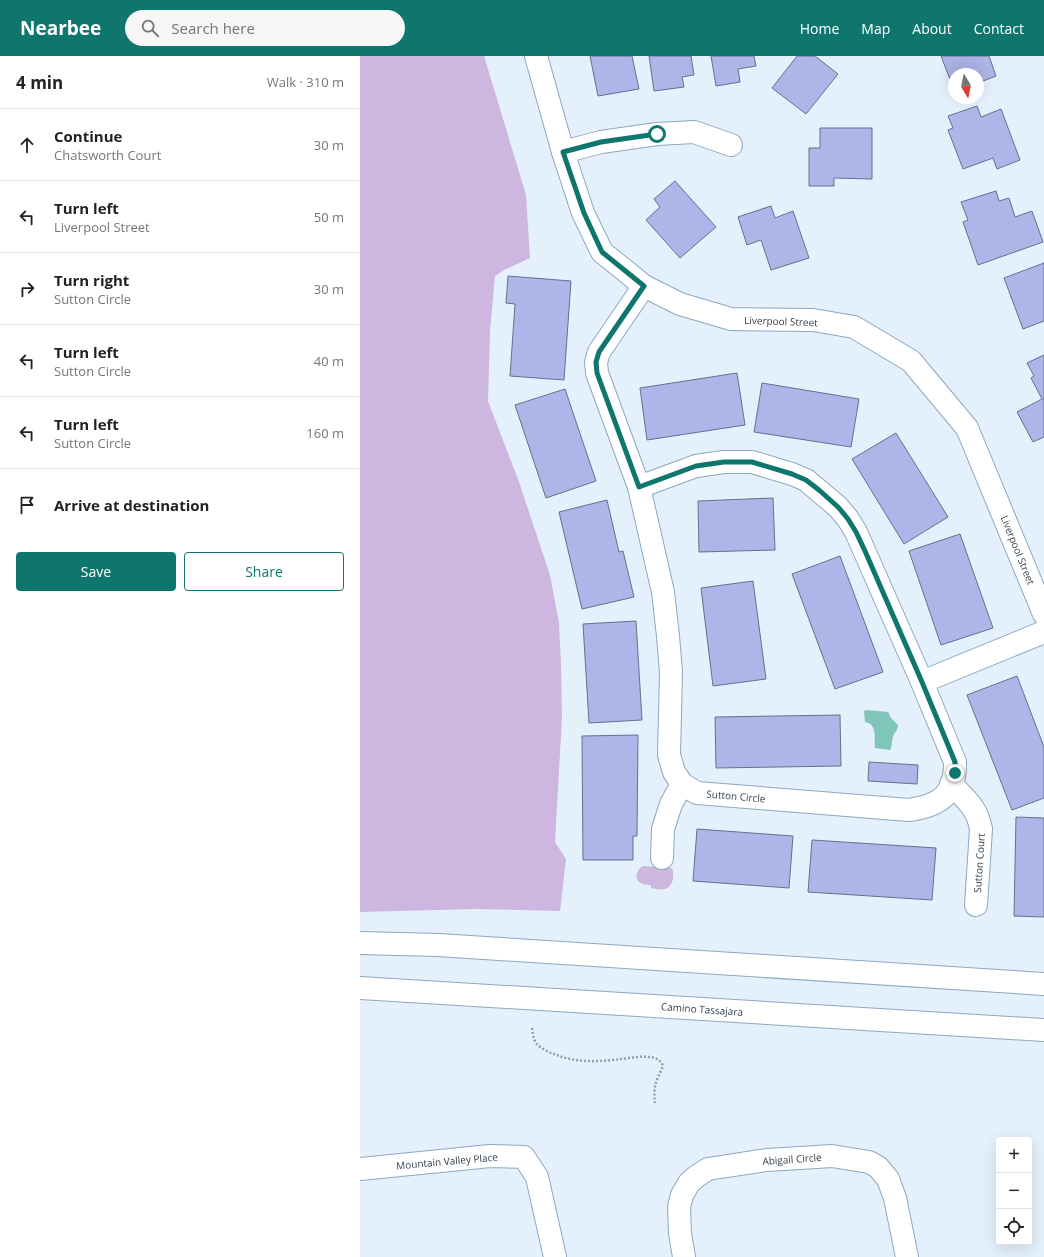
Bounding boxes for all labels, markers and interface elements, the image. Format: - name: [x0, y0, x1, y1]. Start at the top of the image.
- search box: [125, 10, 405, 46]
- text: Nearbee: [20, 15, 101, 41]
- icon: search: [139, 17, 161, 39]
- text: Search here: [171, 18, 255, 38]
- text: Home: [800, 19, 839, 38]
- text: Map: [861, 19, 890, 38]
- text: About: [912, 19, 952, 38]
- text: Contact: [974, 19, 1024, 38]
- north arrow: [948, 68, 984, 104]
- text: 4 min: [16, 71, 63, 94]
- text: Walk · 310 m: [267, 73, 344, 91]
- route start: [648, 125, 666, 143]
- text: Continue: [54, 126, 122, 146]
- icon: ahead: [16, 134, 38, 156]
- text: 30 m: [314, 136, 344, 154]
- text: Chatsworth Court: [54, 146, 161, 164]
- text: Turn left: [54, 198, 119, 218]
- icon: left: [16, 206, 38, 228]
- text: 50 m: [314, 208, 344, 226]
- text: Liverpool Street: [54, 218, 150, 236]
- text: Turn right: [54, 270, 129, 290]
- icon: right: [16, 278, 38, 300]
- text: 30 m: [314, 280, 344, 298]
- text: Sutton Circle: [54, 290, 131, 308]
- street label: Liverpool Street: [744, 313, 818, 329]
- text: Turn left: [54, 342, 119, 362]
- icon: left: [16, 350, 38, 372]
- text: 40 m: [314, 352, 344, 370]
- text: Sutton Circle: [54, 362, 131, 380]
- text: Turn left: [54, 414, 119, 434]
- icon: left: [16, 422, 38, 444]
- text: 160 m: [306, 424, 344, 442]
- text: Sutton Circle: [54, 434, 131, 452]
- icon: arrive: [16, 494, 38, 516]
- text: Arrive at destination: [54, 495, 209, 515]
- street label: Liverpool Street: [998, 513, 1038, 587]
- button: Save: [16, 552, 176, 591]
- button: Share: [184, 552, 344, 591]
- route end: [946, 764, 964, 782]
- street label: Sutton Circle: [706, 786, 767, 806]
- street label: Sutton Court: [970, 832, 988, 893]
- street label: Camino Tassajara: [660, 999, 744, 1019]
- map controls: [996, 1137, 1032, 1245]
- button: +: [996, 1137, 1032, 1173]
- street label: Mountain Valley Place: [396, 1150, 499, 1172]
- street label: Abigail Circle: [762, 1150, 823, 1168]
- button: −: [996, 1173, 1032, 1209]
- button: locate: [996, 1209, 1032, 1245]

